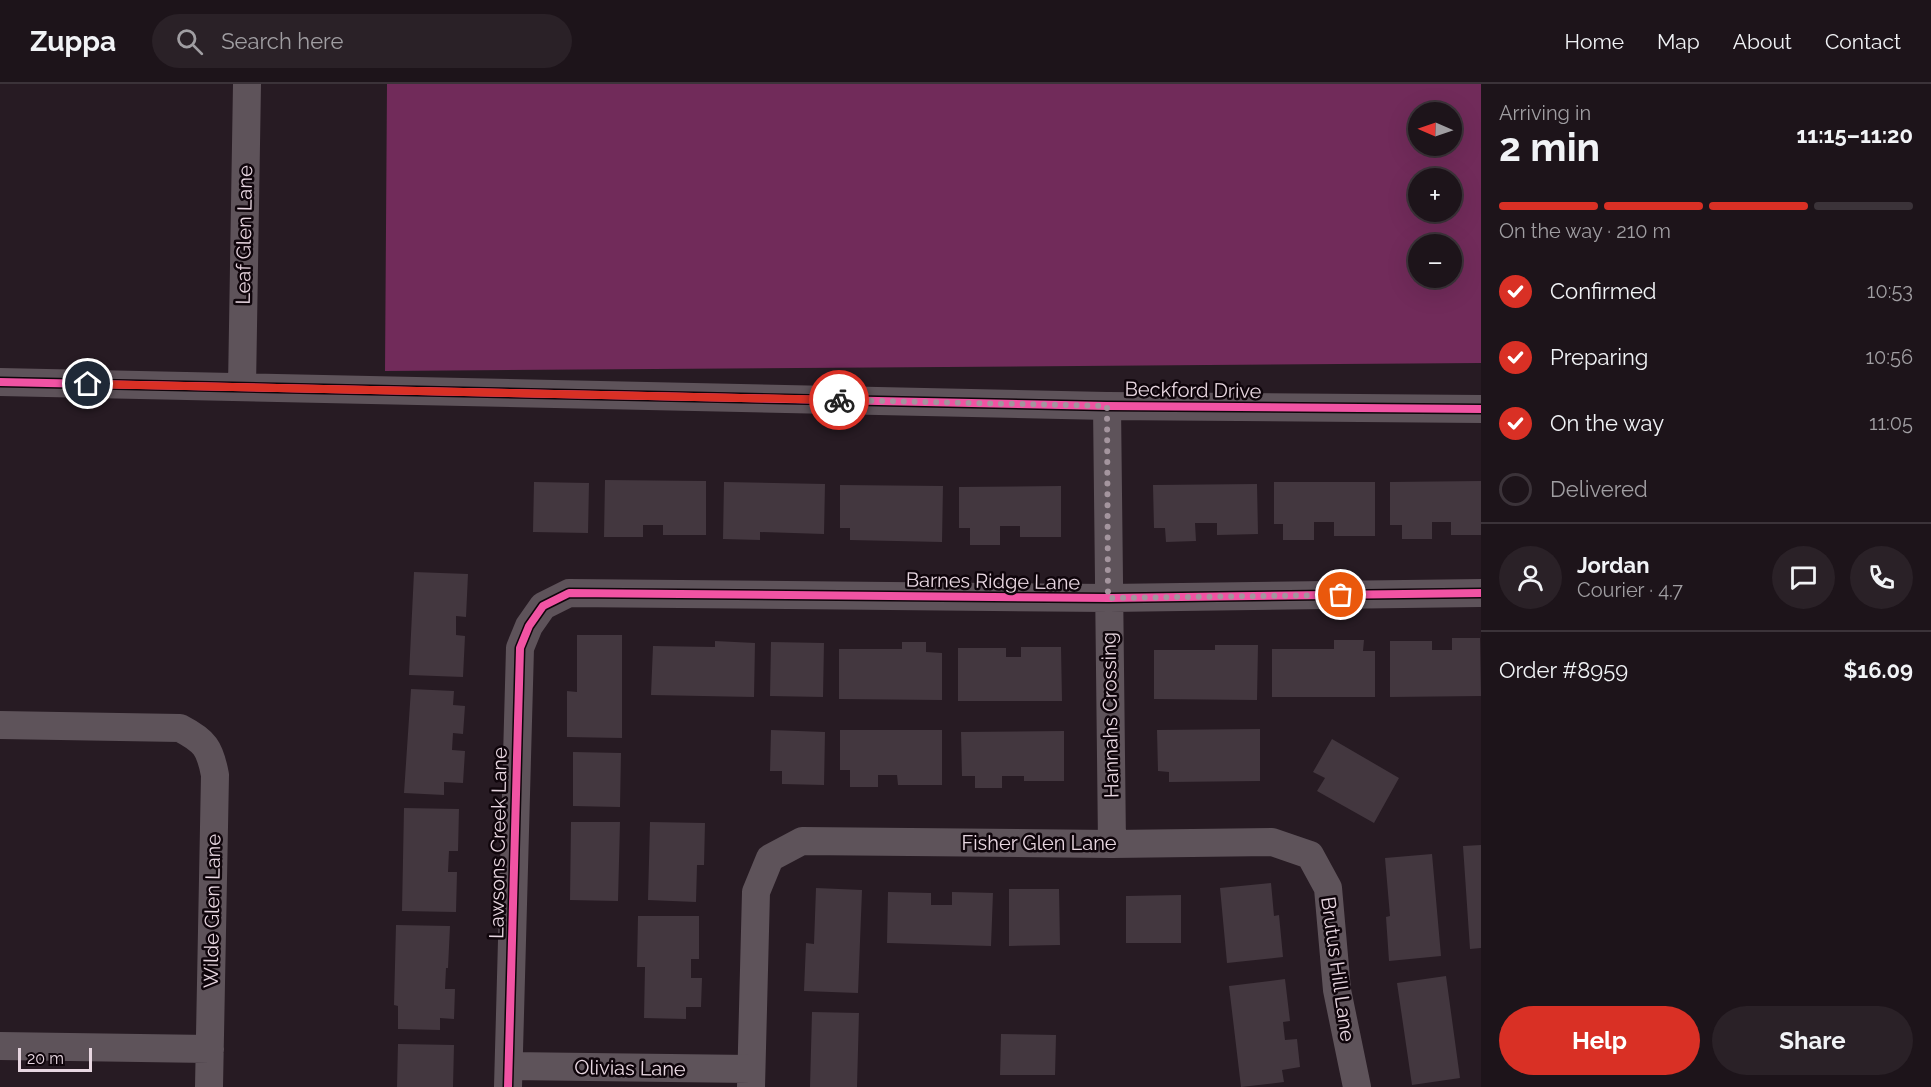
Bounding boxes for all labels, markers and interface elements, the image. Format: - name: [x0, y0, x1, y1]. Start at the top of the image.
- search box: [152, 14, 572, 68]
- text: Zuppa: [30, 25, 116, 58]
- icon: search: [173, 25, 206, 58]
- text: Search here: [221, 28, 343, 54]
- text: Home: [1565, 29, 1624, 54]
- text: Map: [1657, 29, 1700, 54]
- text: About: [1733, 29, 1792, 54]
- text: Contact: [1825, 29, 1901, 54]
- text: Arriving in: [1499, 101, 1591, 125]
- north arrow: [1408, 102, 1462, 156]
- map controls: [1408, 102, 1462, 288]
- text: 11:15–11:20: [1796, 122, 1913, 148]
- text: 2 min: [1499, 124, 1600, 170]
- street label: Leaf Glen Lane: [231, 165, 257, 305]
- button: +: [1408, 168, 1462, 222]
- text: On the way · 210 m: [1499, 219, 1671, 243]
- button: −: [1408, 234, 1462, 288]
- icon: check: [1499, 275, 1532, 308]
- text: Confirmed: [1550, 278, 1657, 304]
- text: 10:53: [1867, 279, 1913, 303]
- icon: check: [1499, 341, 1532, 374]
- text: Preparing: [1550, 344, 1648, 370]
- text: 10:56: [1865, 345, 1913, 369]
- pin: [62, 358, 113, 409]
- icon: home: [71, 367, 104, 400]
- courier: [809, 370, 869, 430]
- street label: Beckford Drive: [1124, 377, 1262, 403]
- icon: bike: [823, 384, 856, 417]
- icon: check: [1499, 407, 1532, 440]
- text: On the way: [1550, 410, 1664, 436]
- text: 11:05: [1869, 411, 1913, 435]
- text: Delivered: [1550, 476, 1648, 502]
- button: person: [1499, 546, 1562, 609]
- button: chat: [1772, 546, 1835, 609]
- button: phone: [1850, 546, 1913, 609]
- text: Jordan: [1577, 552, 1649, 578]
- street label: Barnes Ridge Lane: [906, 567, 1081, 595]
- pin: [1315, 569, 1366, 620]
- icon: bag: [1324, 578, 1357, 611]
- text: Courier · 4.7: [1577, 578, 1683, 602]
- street label: Hannahs Crossing: [1097, 632, 1123, 798]
- text: Order #8959: [1499, 657, 1628, 683]
- text: $16.09: [1843, 657, 1913, 683]
- street label: Lawsons Creek Lane: [484, 747, 512, 939]
- street label: Fisher Glen Lane: [961, 831, 1117, 855]
- street label: Wilde Glen Lane: [199, 833, 225, 988]
- street label: Brutus Hill Lane: [1316, 895, 1360, 1043]
- button: Help: [1499, 1006, 1700, 1075]
- button: Share: [1712, 1006, 1913, 1075]
- scale bar: [18, 1045, 92, 1072]
- text: 20 m: [27, 1049, 64, 1068]
- street label: Olivias Lane: [574, 1055, 686, 1081]

